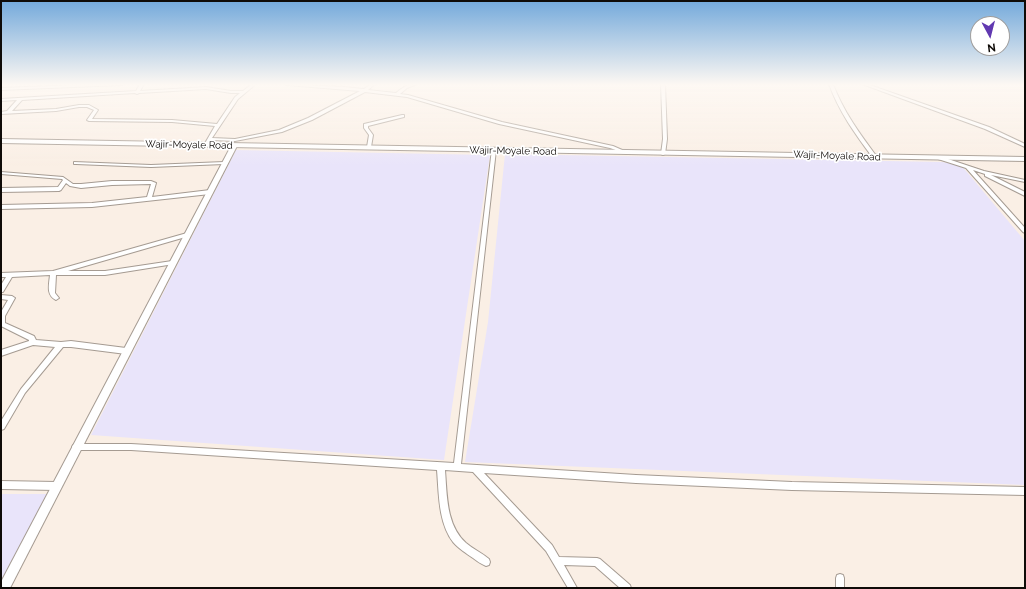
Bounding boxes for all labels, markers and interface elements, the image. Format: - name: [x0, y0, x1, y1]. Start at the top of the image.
- north arrow: [970, 16, 1010, 56]
- text: N: [986, 40, 996, 54]
- street label: Wajir-Moyale Road: [145, 138, 233, 152]
- street label: Wajir-Moyale Road: [469, 144, 557, 158]
- street label: Wajir-Moyale Road: [793, 148, 881, 164]

